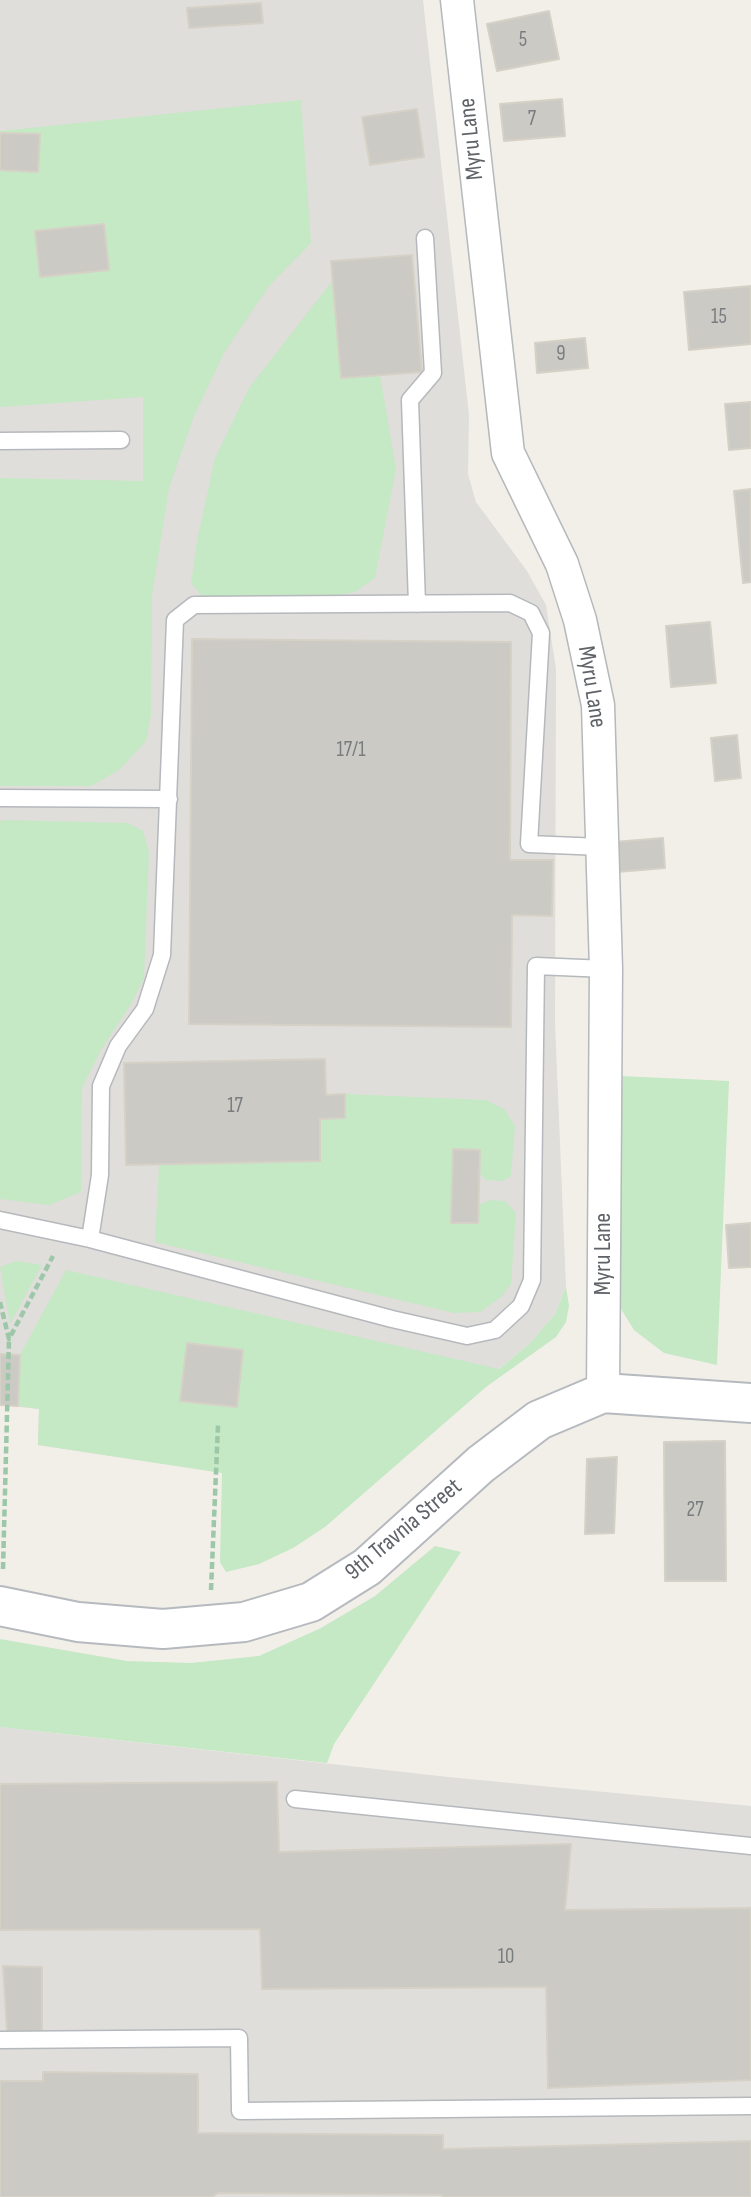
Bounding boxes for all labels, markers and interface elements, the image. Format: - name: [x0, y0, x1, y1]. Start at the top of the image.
- house number: 5: [519, 28, 527, 54]
- street label: Myru Lane: [453, 97, 491, 181]
- house number: 7: [528, 107, 536, 133]
- house number: 15: [711, 305, 727, 331]
- house number: 9: [556, 342, 566, 368]
- street label: Myru Lane: [570, 644, 612, 730]
- house number: 17/1: [336, 738, 366, 764]
- house number: 17: [227, 1094, 243, 1120]
- street label: Myru Lane: [590, 1213, 618, 1295]
- street label: 9th Travnia Street: [340, 1473, 468, 1587]
- house number: 27: [686, 1498, 704, 1524]
- house number: 10: [498, 1945, 514, 1971]

